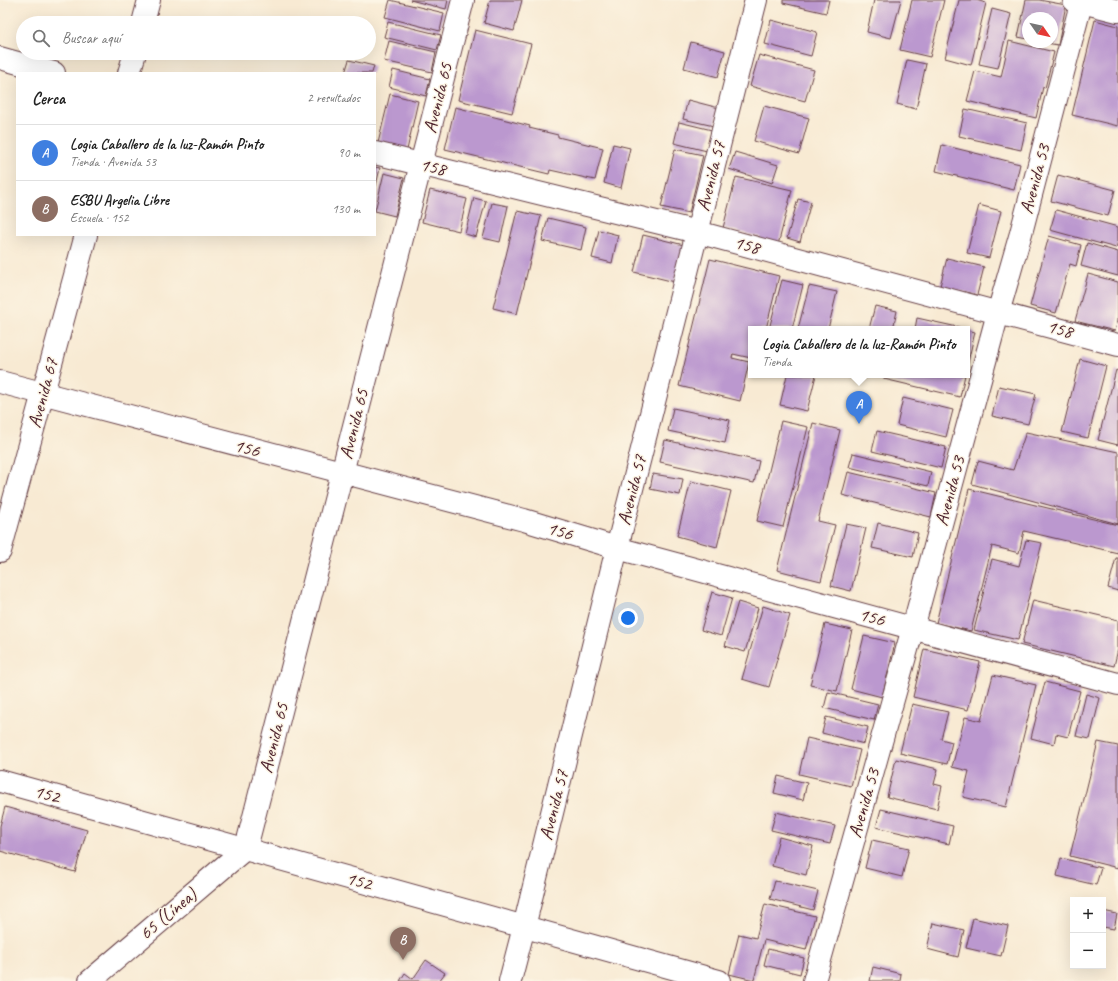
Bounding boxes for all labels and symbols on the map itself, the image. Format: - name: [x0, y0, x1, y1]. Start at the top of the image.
- north arrow: [1022, 12, 1058, 48]
- street label: Avenida 65: [418, 59, 459, 135]
- street label: Avenida 57: [691, 137, 732, 213]
- street label: Avenida 53: [1014, 140, 1056, 216]
- street label: 158: [418, 152, 451, 182]
- street label: 158: [732, 230, 765, 261]
- street label: 158: [1045, 314, 1078, 345]
- street label: Avenida 67: [22, 354, 64, 430]
- street label: Avenida 65: [334, 385, 375, 461]
- pin: A: [846, 391, 872, 424]
- street label: 156: [232, 433, 264, 463]
- street label: Avenida 57: [612, 451, 653, 527]
- street label: Avenida 53: [929, 452, 971, 528]
- street label: 156: [544, 516, 577, 547]
- street label: 156: [857, 602, 889, 632]
- your location: [618, 608, 638, 628]
- street label: Avenida 65: [254, 699, 295, 775]
- street label: Avenida 53: [843, 764, 886, 840]
- street label: Avenida 57: [534, 766, 575, 842]
- street label: 152: [32, 779, 64, 809]
- street label: 152: [343, 866, 376, 896]
- street label: 65 (Línea): [134, 882, 203, 945]
- pin: B: [390, 927, 416, 960]

